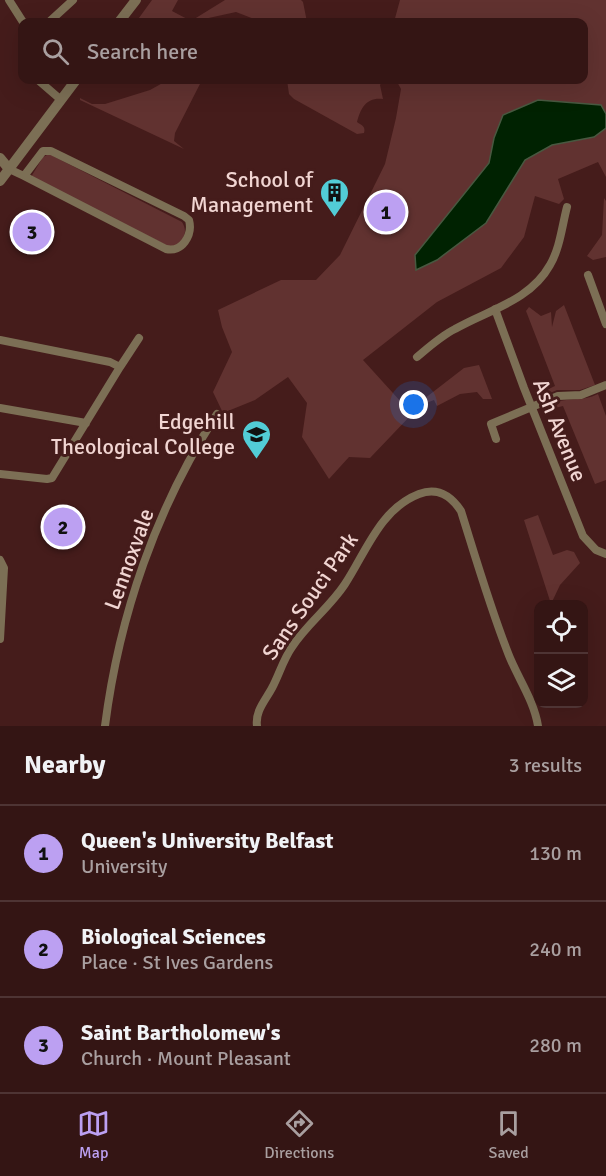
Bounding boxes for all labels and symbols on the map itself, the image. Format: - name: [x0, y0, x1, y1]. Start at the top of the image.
- place label: School of Management: [190, 166, 315, 218]
- building icon: School of Management: [318, 176, 350, 218]
- pin: 1: [366, 190, 406, 234]
- pin: 3: [12, 210, 51, 254]
- street label: Ash Avenue: [527, 375, 593, 485]
- your location: [399, 390, 428, 419]
- place label: Edgehill Theological College: [51, 408, 235, 460]
- school or university icon: Edgehill Theological College: [240, 418, 272, 460]
- pin: 2: [44, 504, 82, 550]
- street label: Lennoxvale: [98, 505, 160, 613]
- street label: Sans Souci Park: [256, 527, 364, 665]

